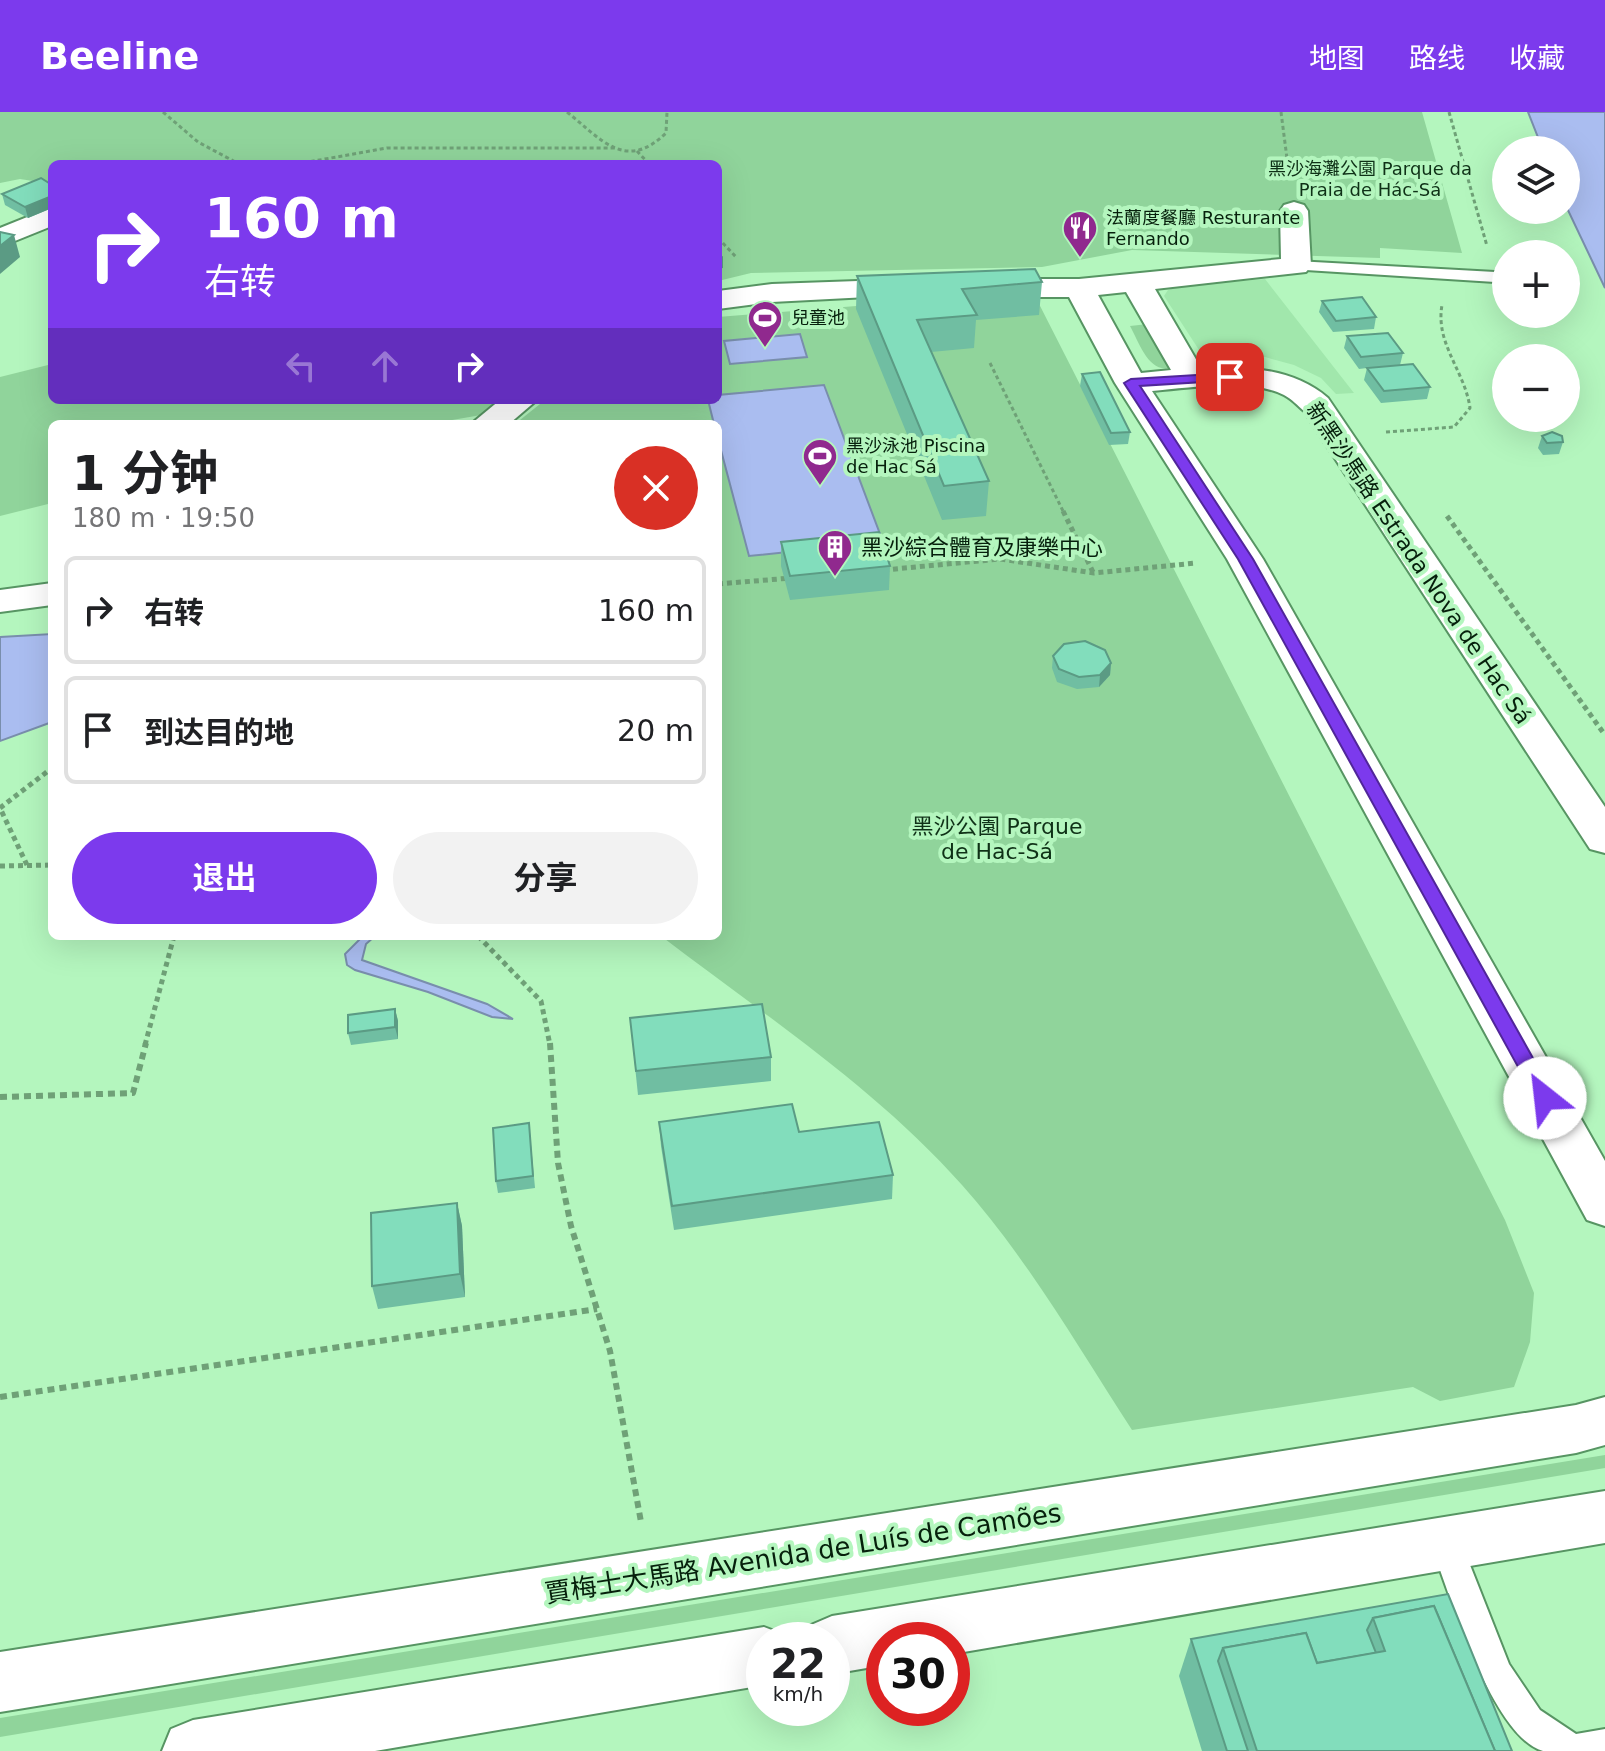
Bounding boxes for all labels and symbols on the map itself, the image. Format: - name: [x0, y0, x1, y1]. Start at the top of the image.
- park label: 黑沙海灘公園 Parque da Praia de Hác-Sá: [1268, 158, 1472, 200]
- place label: 法蘭度餐廳 Resturante Fernando: [1106, 207, 1300, 249]
- restaurant icon: 法蘭度餐廳 Resturante Fernando: [1061, 209, 1099, 259]
- sports icon: 兒童池: [746, 299, 784, 349]
- place label: 兒童池: [791, 307, 845, 328]
- pin: [1196, 343, 1264, 411]
- street label: 新黑沙馬路 Estrada Nova de Hac Sá: [1301, 398, 1536, 729]
- place label: 黑沙泳池 Piscina de Hac Sá: [846, 435, 986, 477]
- sports icon: 黑沙泳池 Piscina de Hac Sá: [801, 437, 839, 487]
- building icon: 黑沙綜合體育及康樂中心: [816, 528, 854, 578]
- place label: 黑沙綜合體育及康樂中心: [861, 535, 1103, 560]
- park label: 黑沙公園 Parque de Hac-Sá: [912, 814, 1082, 864]
- position arrow: [1503, 1056, 1587, 1140]
- street label: 賈梅士大馬路 Avenida de Luís de Camões: [543, 1497, 1063, 1609]
- speed limit sign: 30: [866, 1622, 970, 1726]

